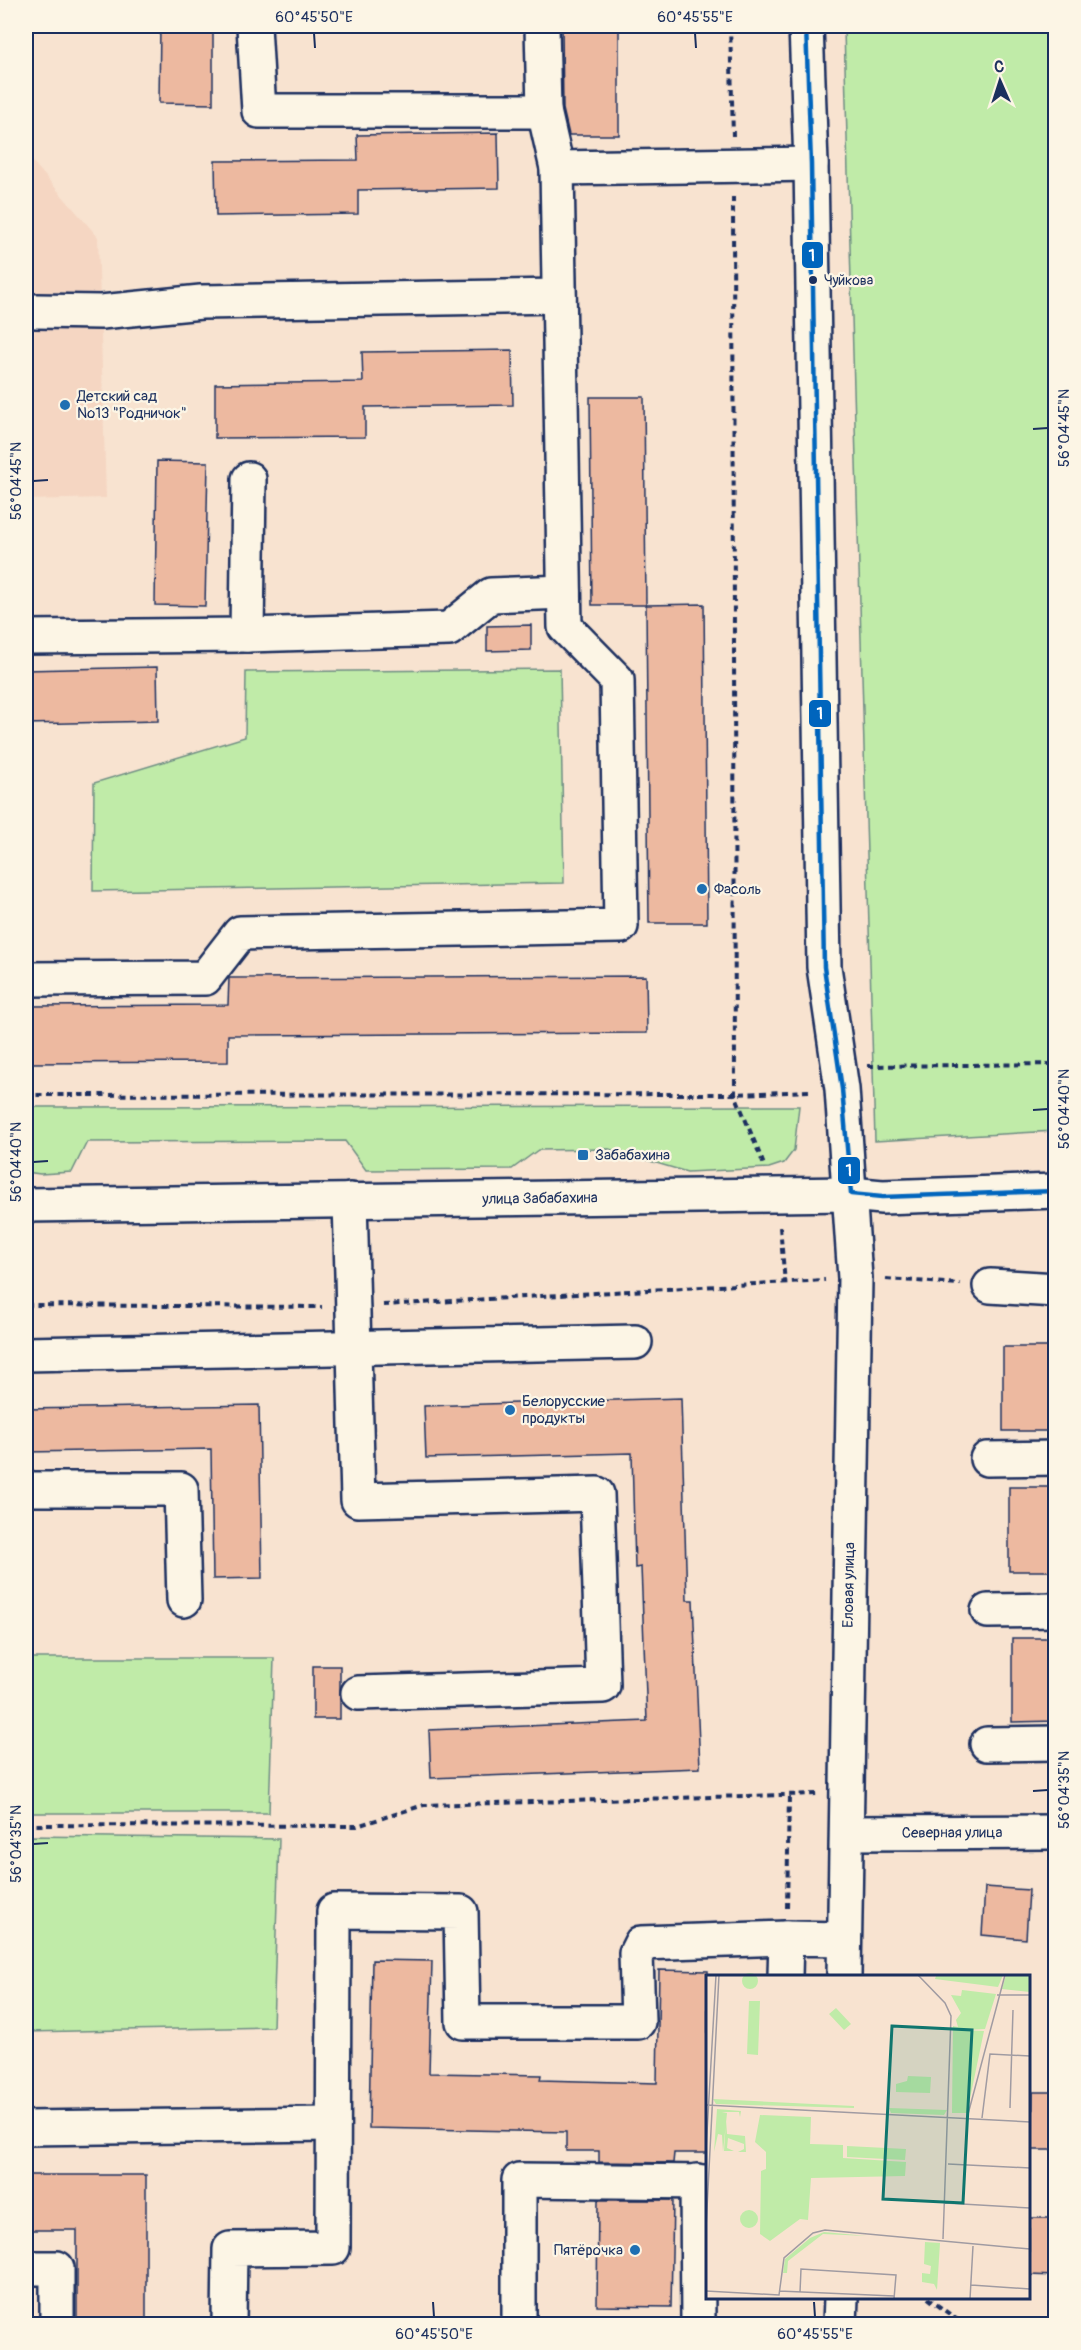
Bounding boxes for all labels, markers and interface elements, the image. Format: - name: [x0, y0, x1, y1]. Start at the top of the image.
- text: 60°45'50"E: [275, 8, 353, 27]
- text: 60°45'55"E: [657, 8, 733, 27]
- north arrow: [970, 51, 1030, 111]
- text: С: [994, 57, 1005, 77]
- line badge: 1: [801, 241, 824, 269]
- text: 1: [809, 246, 815, 266]
- place label: Чуйкова: [824, 272, 873, 289]
- marker: Чуйкова: [807, 274, 819, 286]
- place label: Детский сад №13 "Родничок": [76, 387, 187, 423]
- text: 56°04'45"N: [1055, 389, 1074, 467]
- marker: Детский сад №13 "Родничок": [58, 398, 72, 412]
- text: 56°04'45"N: [7, 442, 26, 520]
- line badge: 1: [808, 699, 832, 728]
- text: 1: [817, 704, 823, 724]
- place label: Фасоль: [714, 880, 762, 899]
- marker: Фасоль: [695, 882, 709, 896]
- text: 56°04'40"N: [1055, 1069, 1074, 1149]
- text: 56°04'40"N: [7, 1122, 26, 1202]
- place label: Забабахина: [595, 1146, 670, 1165]
- marker: Забабахина: [576, 1148, 590, 1162]
- line badge: 1: [837, 1156, 861, 1185]
- text: 1: [846, 1161, 852, 1181]
- street label: улица Забабахина: [481, 1188, 598, 1208]
- place label: Белорусские продукты: [522, 1392, 605, 1428]
- marker: Белорусские продукты: [503, 1403, 517, 1417]
- street label: Еловая улица: [839, 1542, 859, 1628]
- text: 56°04'35"N: [1055, 1751, 1074, 1829]
- text: 56°04'35"N: [7, 1805, 26, 1883]
- street label: Северная улица: [902, 1823, 1002, 1842]
- inset map: [706, 1975, 1030, 2299]
- place label: Пятёрочка: [554, 2241, 623, 2260]
- marker: Пятёрочка: [628, 2243, 642, 2257]
- text: 60°45'50"E: [395, 2325, 473, 2344]
- text: 60°45'55"E: [777, 2325, 853, 2344]

